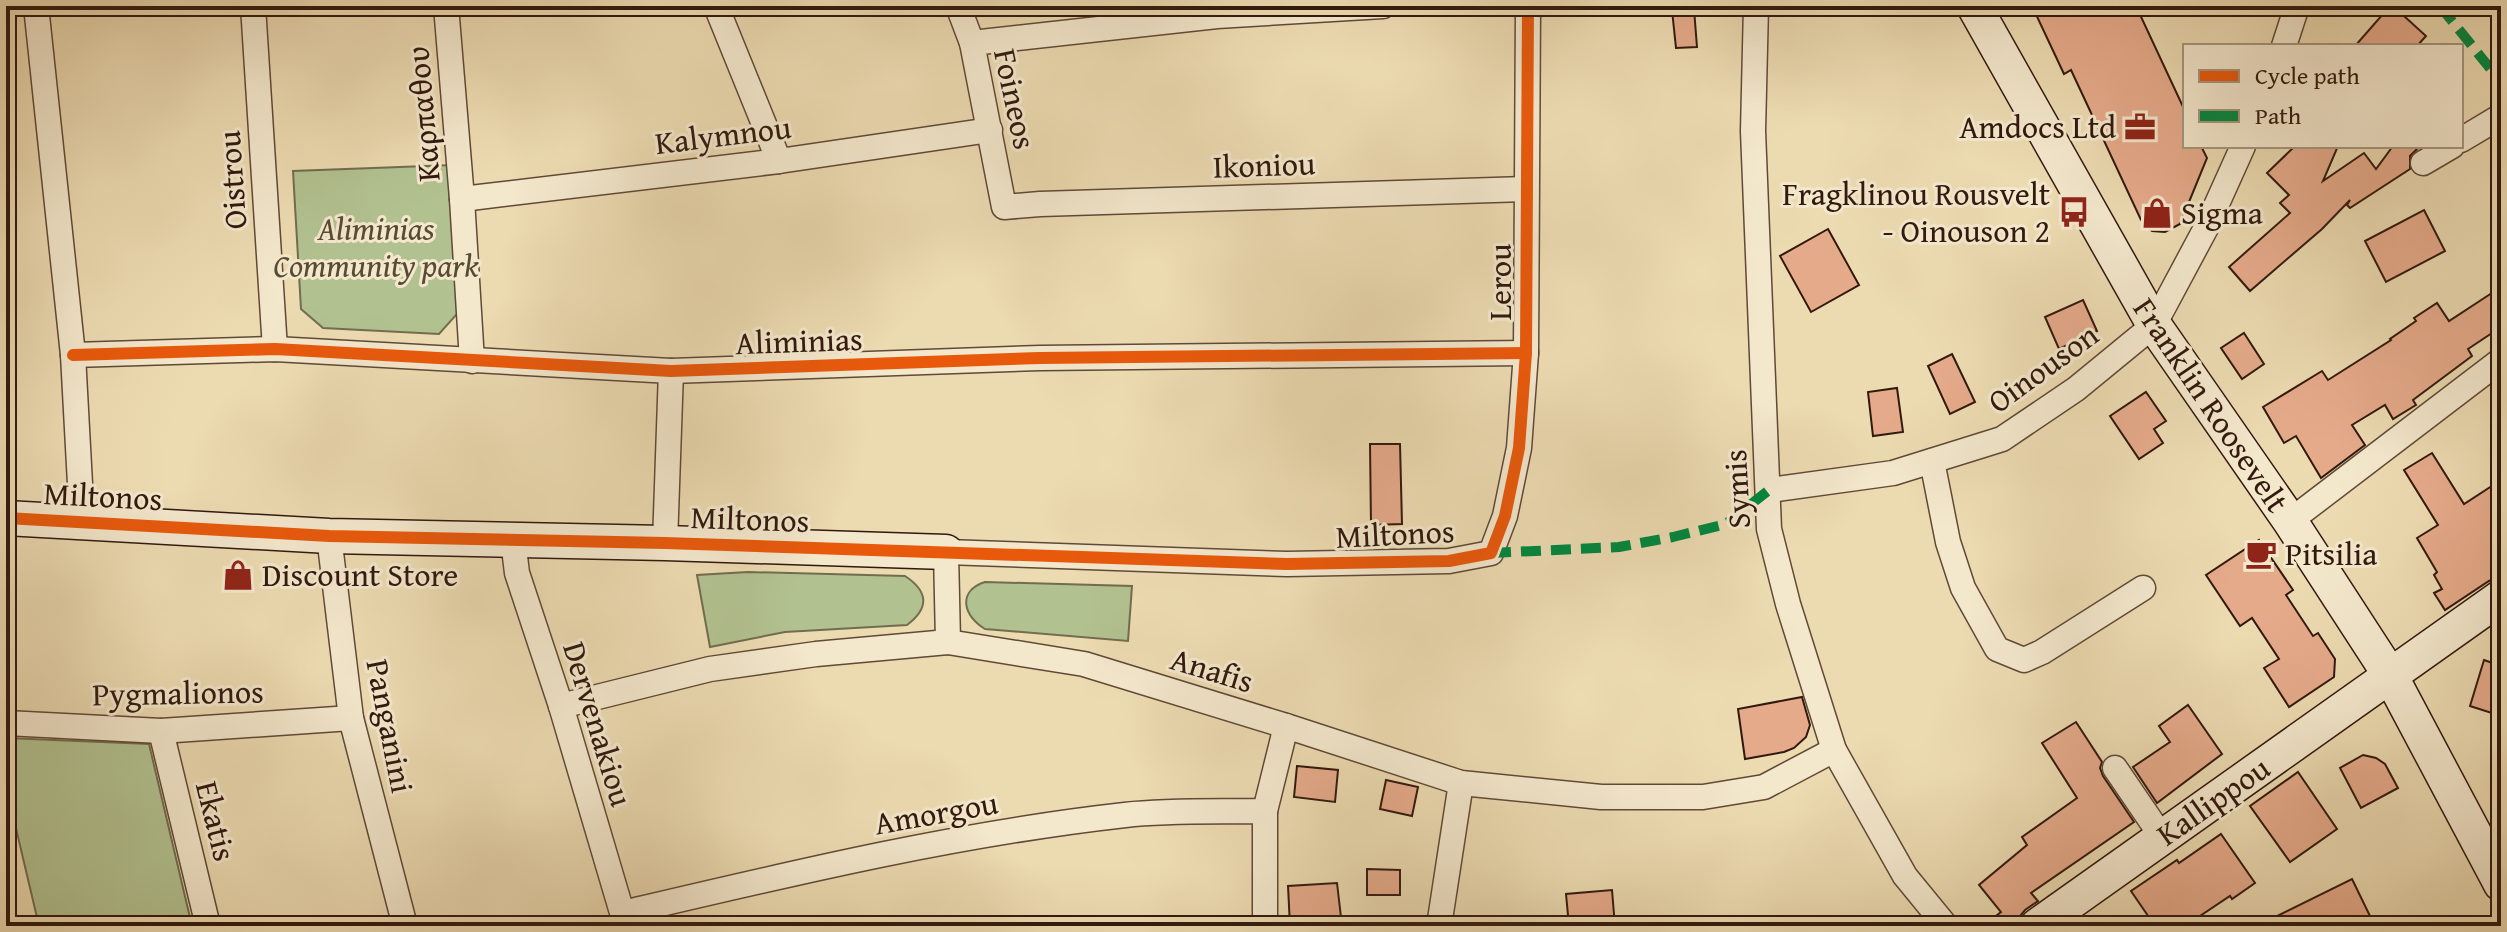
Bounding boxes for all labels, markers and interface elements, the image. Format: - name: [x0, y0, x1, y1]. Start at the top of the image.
- street label: Καρπαθου: [393, 44, 452, 184]
- street label: Foineos: [982, 44, 1049, 154]
- legend: [2183, 44, 2463, 148]
- text: Cycle path: [2255, 58, 2360, 93]
- text: Path: [2255, 98, 2302, 133]
- street label: Kalymnou: [652, 103, 794, 166]
- place label: Amdocs Ltd: [1959, 103, 2116, 150]
- office icon: Amdocs Ltd: [2123, 110, 2157, 144]
- street label: Oistrou: [205, 128, 258, 231]
- street label: Ikoniou: [1212, 139, 1317, 190]
- place label: Fragklinou Rousvelt - Oinouson 2: [1782, 170, 2050, 254]
- place label: Sigma: [2181, 189, 2263, 236]
- bus stop icon: Fragklinou Rousvelt - Oinouson 2: [2057, 195, 2091, 229]
- shop icon: Sigma: [2140, 196, 2174, 230]
- park label: Aliminias Community park: [273, 205, 479, 289]
- street label: Lerou: [1476, 243, 1523, 320]
- street label: Franklin Roosevelt: [2122, 288, 2301, 522]
- street label: Oinouson: [1978, 311, 2108, 424]
- street label: Aliminias: [735, 315, 863, 366]
- street label: Symis: [1711, 448, 1762, 530]
- street label: Miltonos: [42, 469, 164, 522]
- street label: Miltonos: [690, 493, 810, 544]
- street label: Miltonos: [1334, 507, 1456, 560]
- place label: Pitsilia: [2285, 530, 2377, 577]
- cafe icon: Pitsilia: [2244, 537, 2278, 571]
- place label: Discount Store: [262, 551, 458, 598]
- shop icon: Discount Store: [221, 558, 255, 592]
- street label: Anafis: [1165, 635, 1259, 704]
- street label: Dervenakiou: [551, 636, 646, 813]
- street label: Panganini: [355, 655, 426, 797]
- street label: Pygmalionos: [92, 668, 264, 717]
- street label: Kallippou: [2146, 744, 2280, 857]
- street label: Ekatis: [184, 776, 249, 866]
- street label: Amorgou: [870, 778, 1002, 846]

